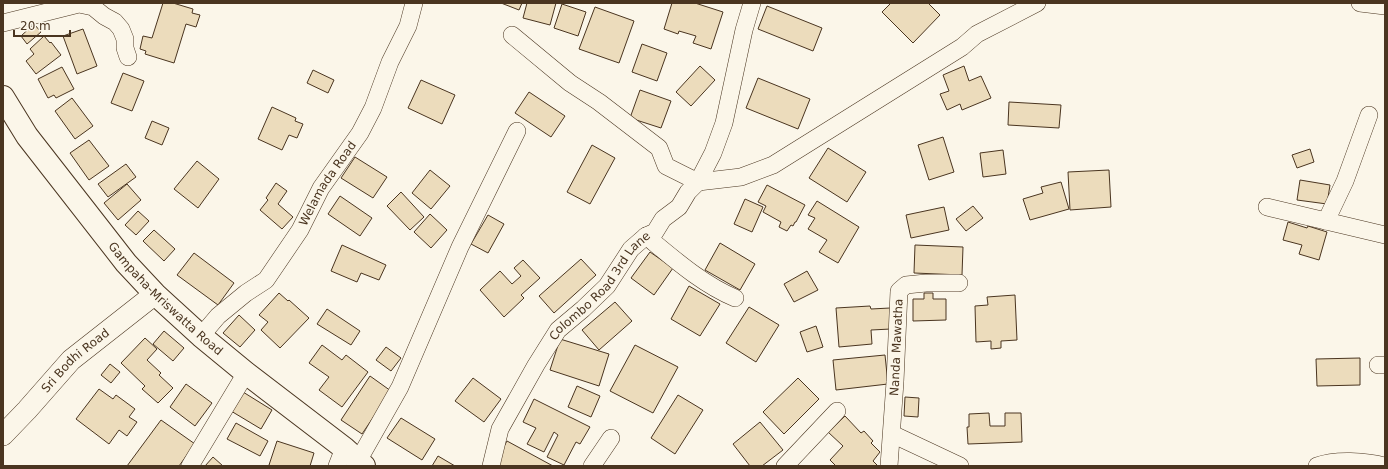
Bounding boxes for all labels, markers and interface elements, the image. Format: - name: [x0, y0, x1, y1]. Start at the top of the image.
- scale bar: [14, 12, 70, 38]
- text: 20 m: [20, 19, 51, 33]
- street label: Welamada Road: [296, 138, 359, 228]
- street label: Colombo Road 3rd Lane: [546, 229, 653, 343]
- street label: Gampaha-Mriswatta Road: [105, 239, 226, 358]
- street label: Nanda Mawatha: [887, 298, 906, 396]
- street label: Sri Bodhi Road: [39, 326, 112, 396]

